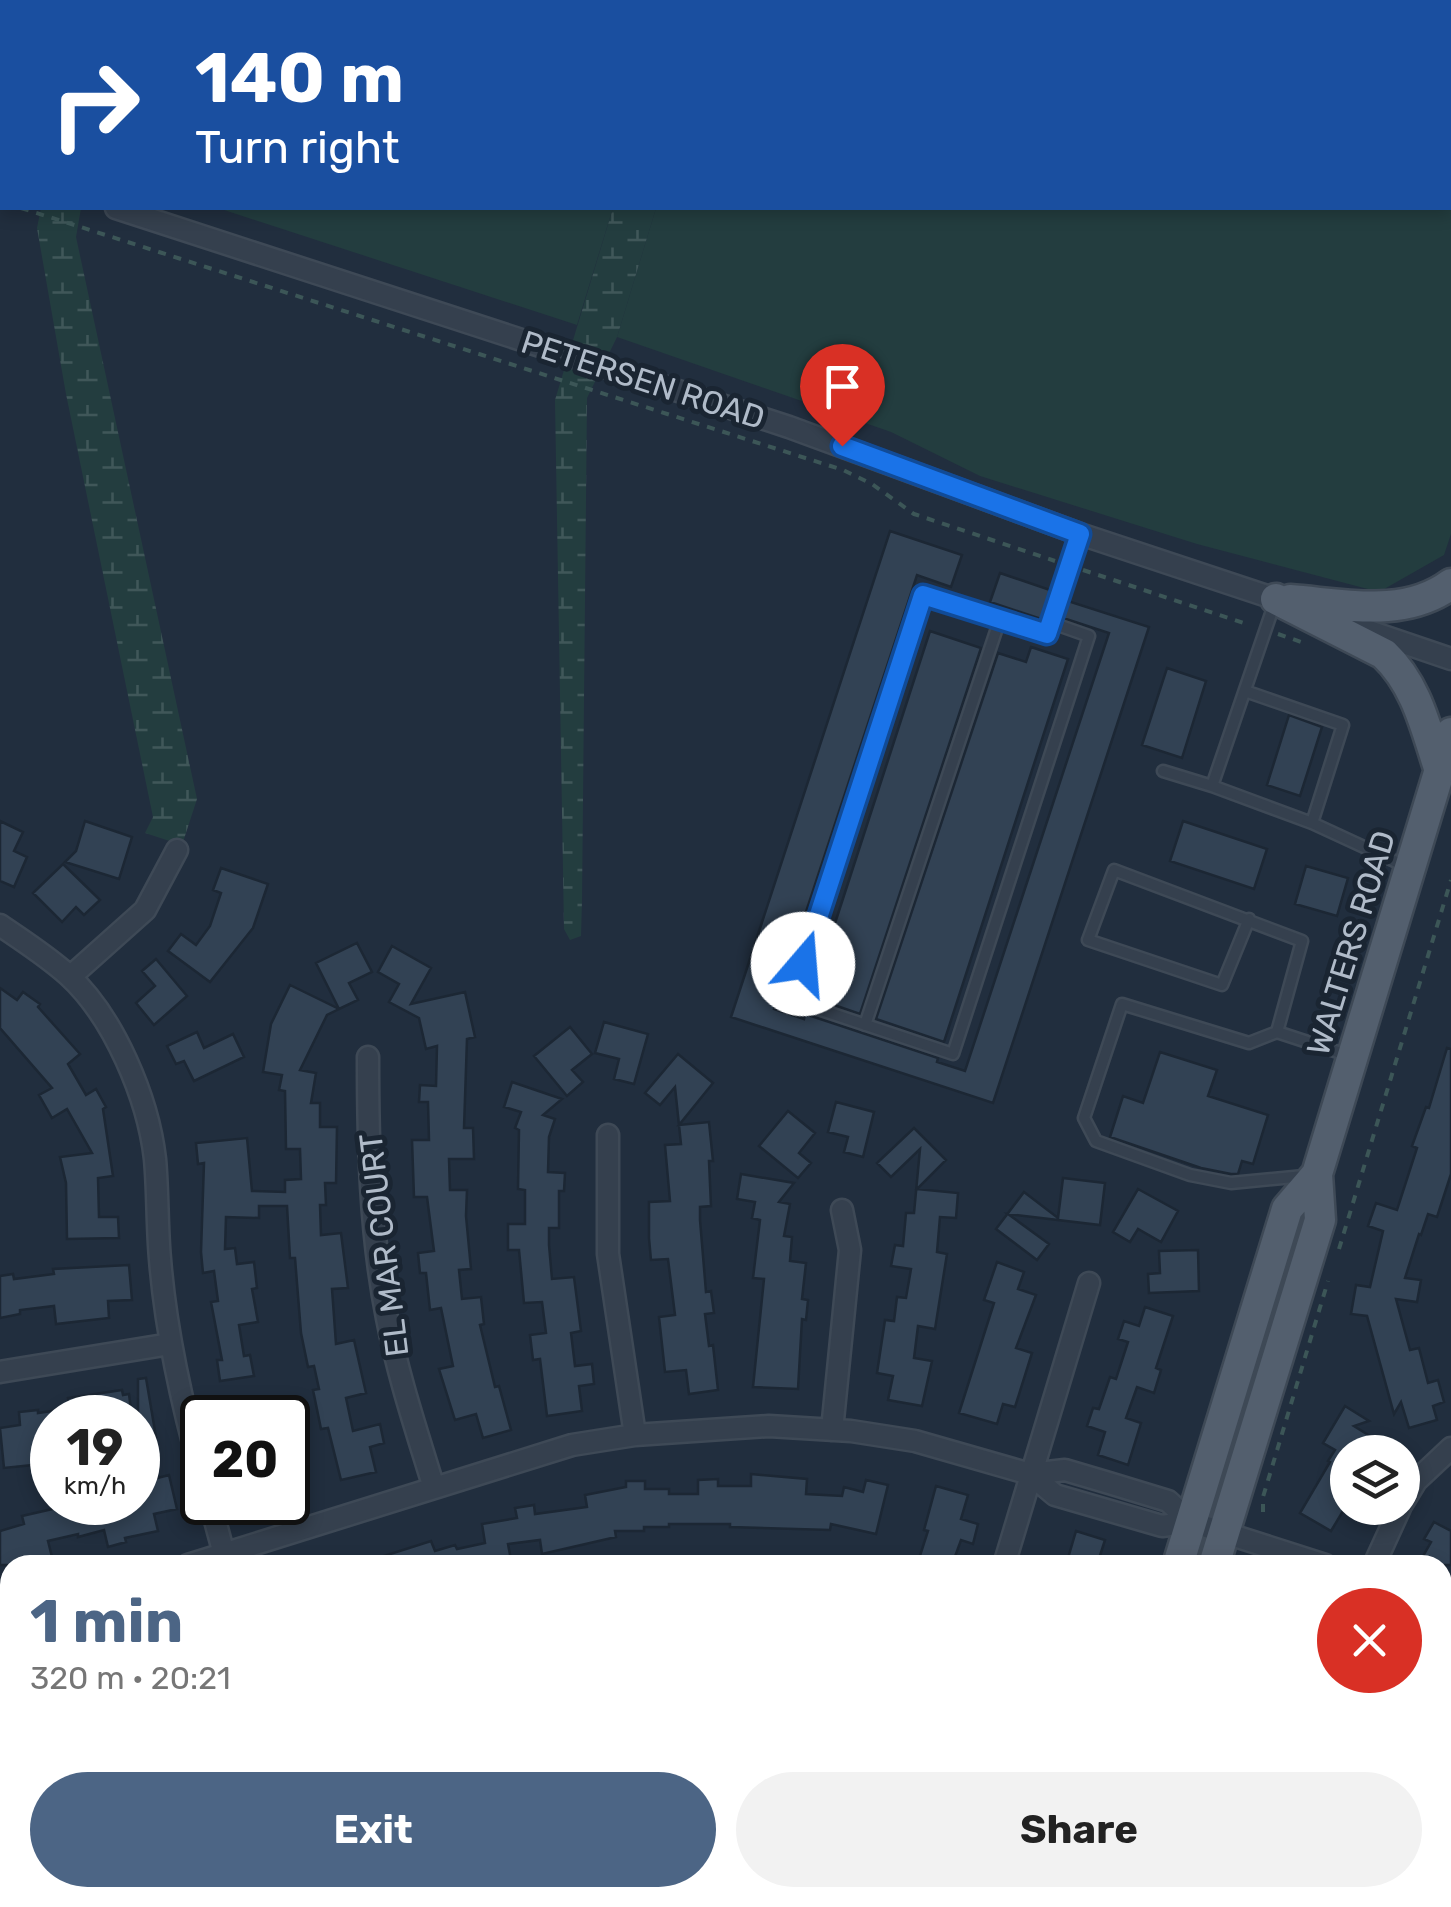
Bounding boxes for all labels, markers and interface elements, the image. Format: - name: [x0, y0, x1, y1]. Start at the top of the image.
- text: 140 m: [195, 37, 404, 120]
- icon: right: [30, 40, 160, 170]
- text: Turn right: [195, 121, 399, 174]
- street label: PETERSEN ROAD: [516, 323, 770, 437]
- pin: [800, 344, 885, 447]
- icon: arrive: [815, 359, 870, 414]
- street label: WALTERS ROAD: [1299, 826, 1403, 1060]
- position arrow: [751, 912, 855, 1016]
- street label: EL MAR COURT: [351, 1131, 417, 1359]
- speed limit sign: 20: [180, 1395, 310, 1525]
- text: 19: [67, 1418, 123, 1478]
- map controls: [1330, 1435, 1420, 1525]
- button: layers: [1330, 1435, 1420, 1525]
- text: km/h: [64, 1471, 126, 1500]
- text: 1 min: [30, 1586, 183, 1657]
- button: close: [1317, 1588, 1422, 1693]
- text: 320 m · 20:21: [30, 1659, 231, 1697]
- button: Exit: [30, 1772, 716, 1887]
- button: Share: [736, 1772, 1422, 1887]

